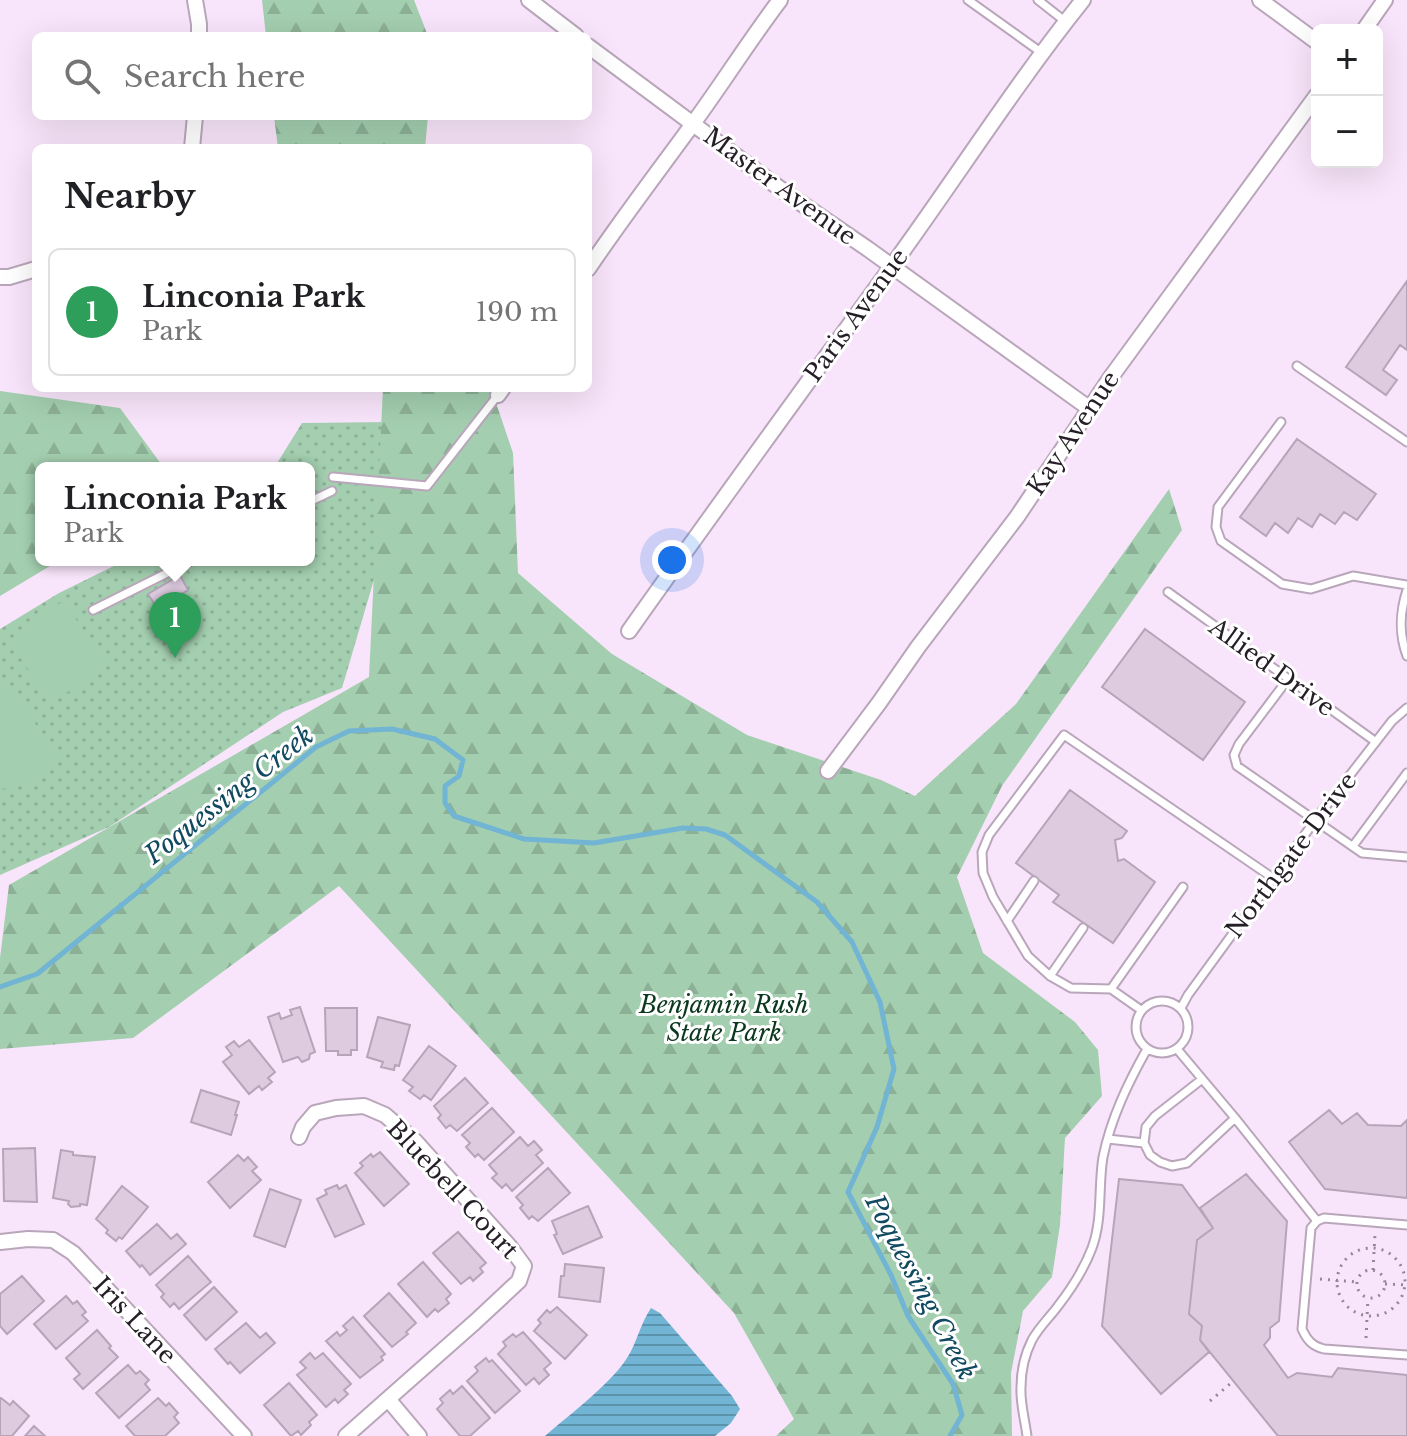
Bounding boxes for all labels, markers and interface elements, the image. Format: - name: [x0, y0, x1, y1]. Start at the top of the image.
- map controls: [1311, 24, 1383, 168]
- button: +: [1311, 24, 1383, 96]
- search box: [32, 32, 592, 120]
- icon: search: [60, 54, 104, 98]
- text: Search here: [124, 58, 305, 95]
- button: −: [1311, 96, 1383, 168]
- street label: Master Avenue: [698, 121, 862, 251]
- text: Nearby: [64, 175, 196, 217]
- street label: Paris Avenue: [798, 243, 914, 387]
- text: Linconia Park: [142, 278, 365, 315]
- text: 1: [86, 296, 98, 328]
- text: 190 m: [476, 296, 558, 328]
- text: Park: [142, 315, 202, 347]
- street label: Kay Avenue: [1021, 365, 1125, 501]
- popup: [35, 462, 315, 566]
- text: Linconia Park: [63, 480, 287, 517]
- text: Park: [63, 517, 124, 549]
- your location: [652, 540, 692, 580]
- pin: 1: [149, 592, 201, 658]
- street label: Allied Drive: [1203, 611, 1340, 722]
- water label: Poquessing Creek: [137, 719, 320, 872]
- street label: Northgate Drive: [1219, 767, 1363, 943]
- park label: Benjamin Rush State Park: [638, 990, 809, 1047]
- street label: Bluebell Court: [381, 1113, 525, 1265]
- water label: Poquessing Creek: [858, 1188, 983, 1385]
- street label: Iris Lane: [87, 1270, 183, 1370]

